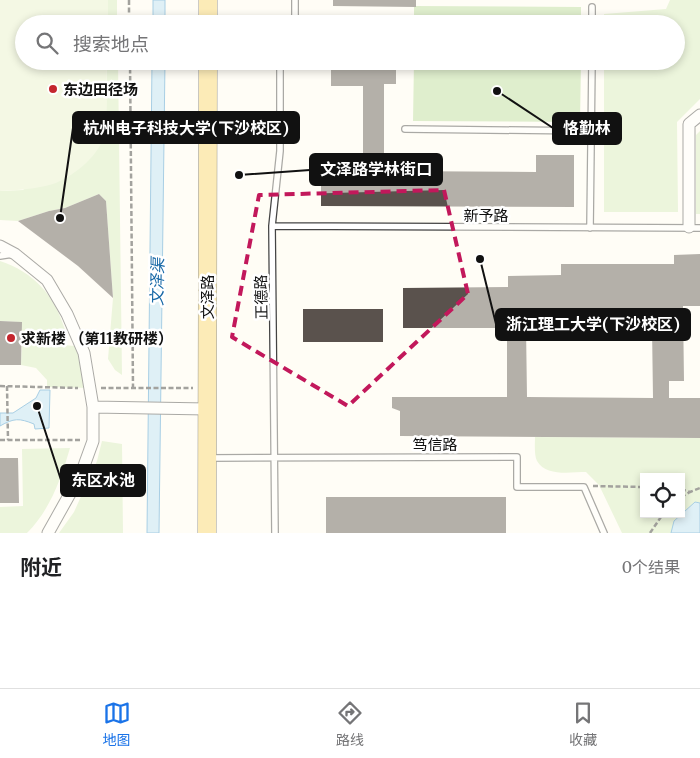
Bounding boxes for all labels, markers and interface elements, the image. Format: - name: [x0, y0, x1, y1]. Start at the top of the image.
- search box: [15, 15, 685, 70]
- icon: search: [33, 29, 61, 57]
- text: 搜索地点: [73, 32, 149, 56]
- place label: 东边田径场: [63, 80, 138, 99]
- marker: 东边田径场: [47, 83, 59, 95]
- callout: 杭州电子科技大学(下沙校区): [73, 112, 299, 143]
- callout: 恪勤林: [553, 113, 621, 144]
- text: 杭州电子科技大学(下沙校区): [83, 118, 289, 138]
- text: 恪勤林: [563, 118, 611, 138]
- callout: 文泽路学林街口: [310, 154, 442, 185]
- text: 文泽路学林街口: [320, 159, 432, 179]
- street label: 新予路: [463, 206, 509, 225]
- water label: 文泽渠: [147, 256, 167, 306]
- street label: 文泽路: [198, 274, 217, 320]
- street label: 正德路: [251, 274, 271, 320]
- callout: 浙江理工大学(下沙校区): [496, 309, 690, 340]
- text: 浙江理工大学(下沙校区): [506, 314, 680, 334]
- place label: 求新楼 （第11教研楼）: [21, 329, 173, 348]
- marker: 求新楼 （第11教研楼）: [5, 332, 17, 344]
- street label: 笃信路: [412, 435, 458, 454]
- callout: 东区水池: [61, 465, 145, 496]
- text: 东区水池: [71, 470, 135, 490]
- map controls: [640, 473, 685, 518]
- button: locate: [640, 473, 685, 518]
- text: 附近: [20, 554, 62, 581]
- text: 0个结果: [622, 557, 680, 577]
- tab: 地图: [103, 699, 131, 749]
- tab: 路线: [336, 699, 364, 749]
- tab: 收藏: [569, 699, 597, 749]

